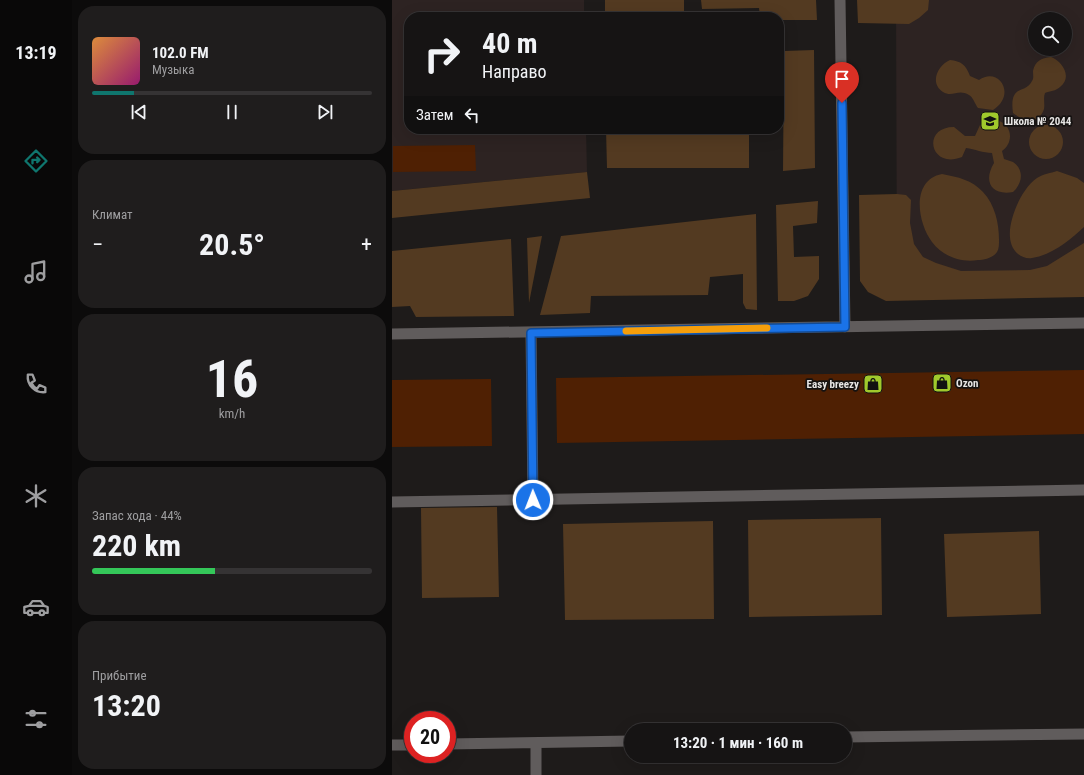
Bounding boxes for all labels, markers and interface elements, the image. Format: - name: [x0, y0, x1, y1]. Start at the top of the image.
- map controls: [1028, 12, 1072, 56]
- button: search: [1028, 12, 1072, 56]
- text: 40 m: [482, 27, 538, 60]
- icon: right: [416, 28, 468, 80]
- text: 13:19: [15, 42, 57, 63]
- text: 102.0 FM: [152, 44, 209, 62]
- text: Направо: [482, 61, 547, 82]
- text: Музыка: [152, 62, 194, 77]
- pin: [825, 62, 859, 103]
- icon: arrive: [831, 68, 853, 90]
- icon: previous: [128, 101, 150, 123]
- icon: pause: [221, 101, 243, 123]
- icon: next: [314, 101, 336, 123]
- icon: left: [461, 104, 483, 126]
- text: Затем: [416, 106, 453, 124]
- school or university icon: Школа № 2044: [979, 110, 1001, 132]
- place label: Школа № 2044: [1004, 115, 1072, 128]
- icon: directions: [22, 147, 50, 175]
- text: Климат: [92, 207, 133, 222]
- text: 20.5°: [199, 227, 265, 262]
- text: −: [92, 232, 103, 257]
- text: +: [361, 232, 372, 257]
- icon: music: [22, 258, 50, 286]
- text: 16: [206, 349, 258, 410]
- icon: phone: [22, 370, 50, 398]
- shop icon: Ozon: [931, 372, 953, 394]
- shop icon: Easy breezy: [862, 373, 884, 395]
- place label: Ozon: [956, 377, 978, 390]
- place label: Easy breezy: [807, 378, 859, 391]
- text: km/h: [219, 406, 245, 421]
- position arrow: [512, 479, 554, 521]
- icon: climate: [22, 482, 50, 510]
- text: Запас хода · 44%: [92, 508, 182, 523]
- text: 220 km: [92, 528, 181, 563]
- icon: car: [22, 593, 50, 621]
- text: Прибытие: [92, 668, 147, 683]
- text: 13:20: [92, 688, 161, 723]
- icon: filters: [22, 705, 50, 733]
- speed limit sign: 20: [404, 711, 456, 763]
- text: 13:20 · 1 мин · 160 m: [673, 734, 803, 752]

